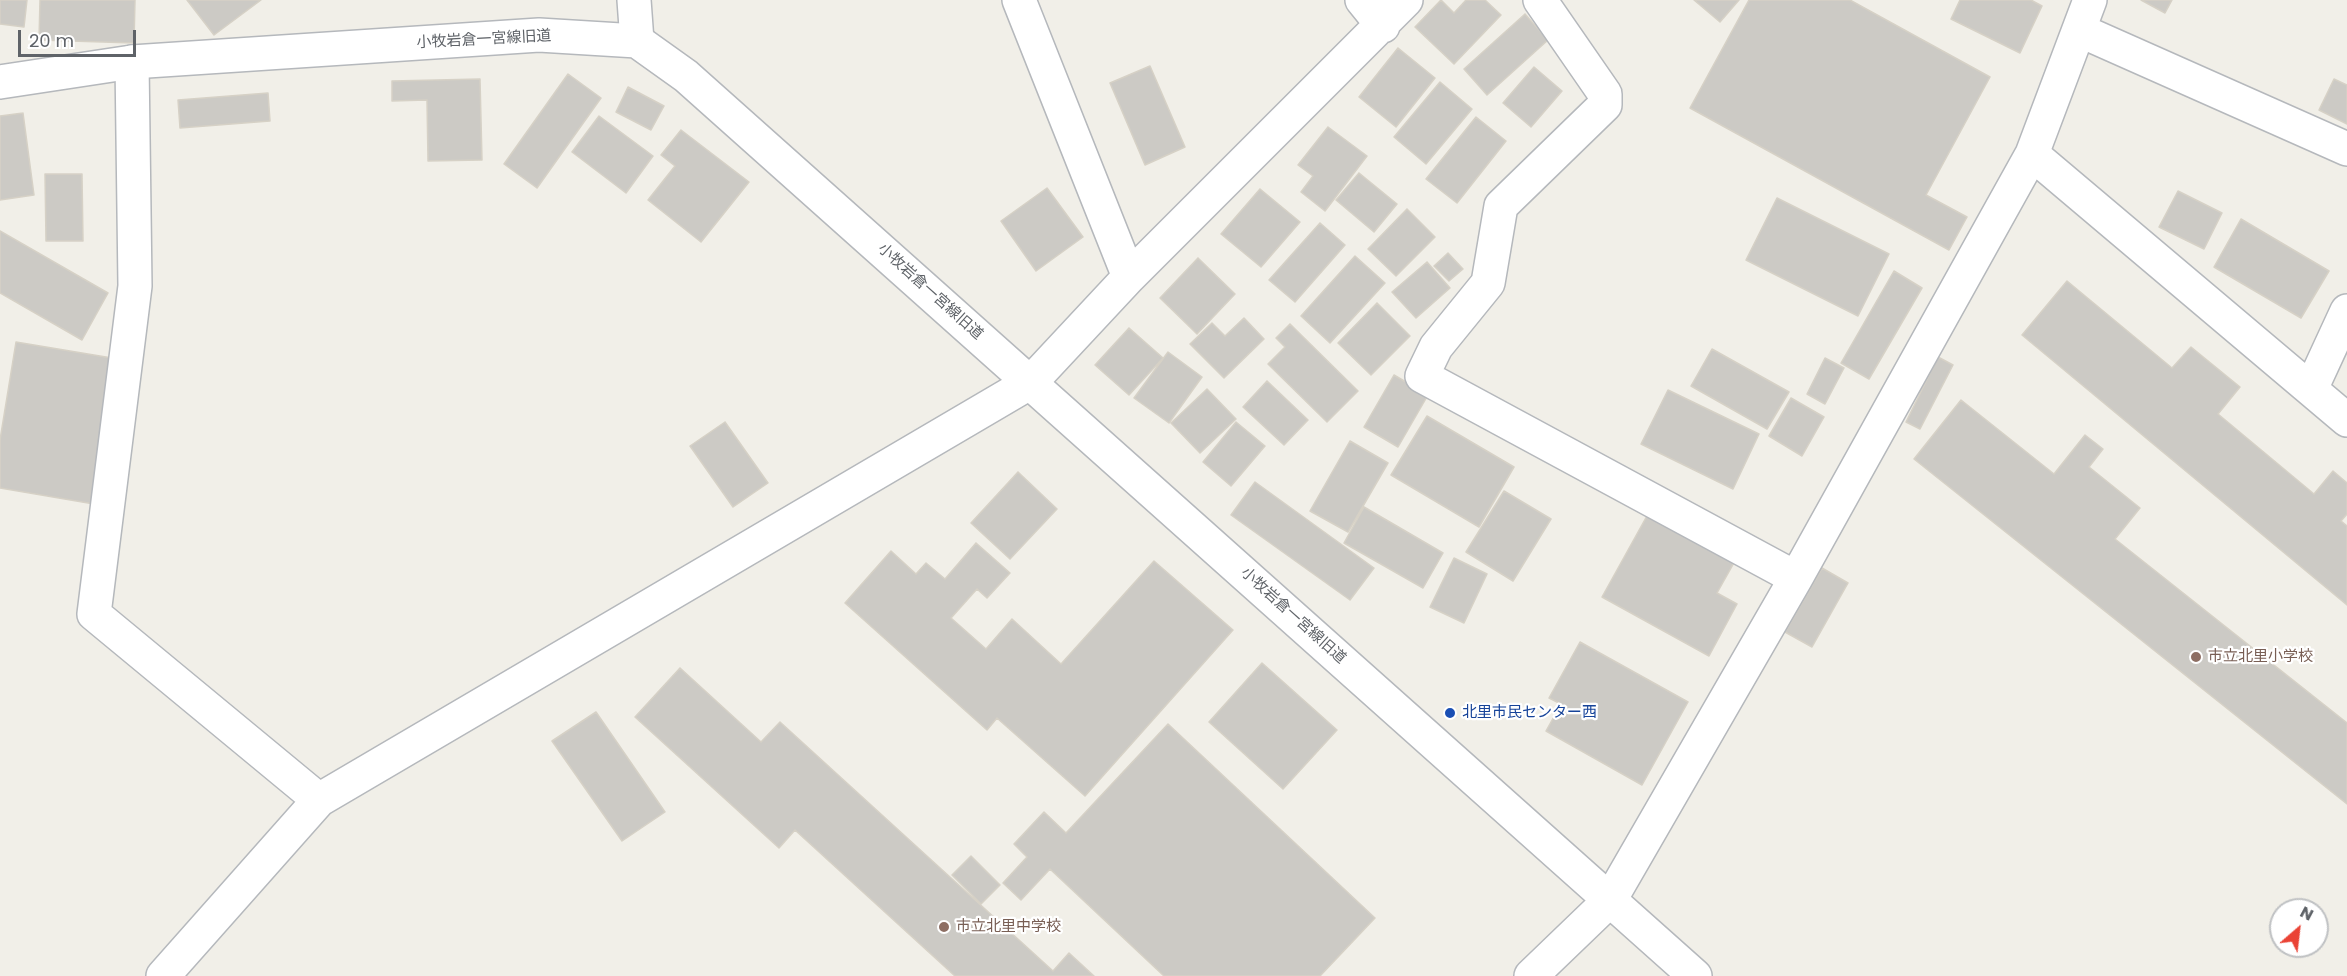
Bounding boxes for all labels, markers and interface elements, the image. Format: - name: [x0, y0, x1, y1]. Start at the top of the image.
- scale bar: [21, 18, 140, 56]
- street label: 小牧岩倉一宮線旧道: [416, 27, 552, 53]
- text: 20 m: [29, 28, 74, 53]
- street label: 小牧岩倉一宮線旧道: [874, 240, 986, 344]
- street label: 小牧岩倉一宮線旧道: [1237, 564, 1349, 668]
- place label: 市立北里小学校: [2208, 648, 2313, 666]
- marker: 市立北里小学校: [2189, 650, 2203, 664]
- place label: 北里市民センター西: [1462, 704, 1597, 722]
- marker: 北里市民センター西: [1443, 706, 1457, 720]
- north arrow: [2269, 898, 2329, 958]
- text: N: [2296, 900, 2317, 926]
- place label: 市立北里中学校: [956, 918, 1061, 936]
- marker: 市立北里中学校: [937, 920, 951, 934]

